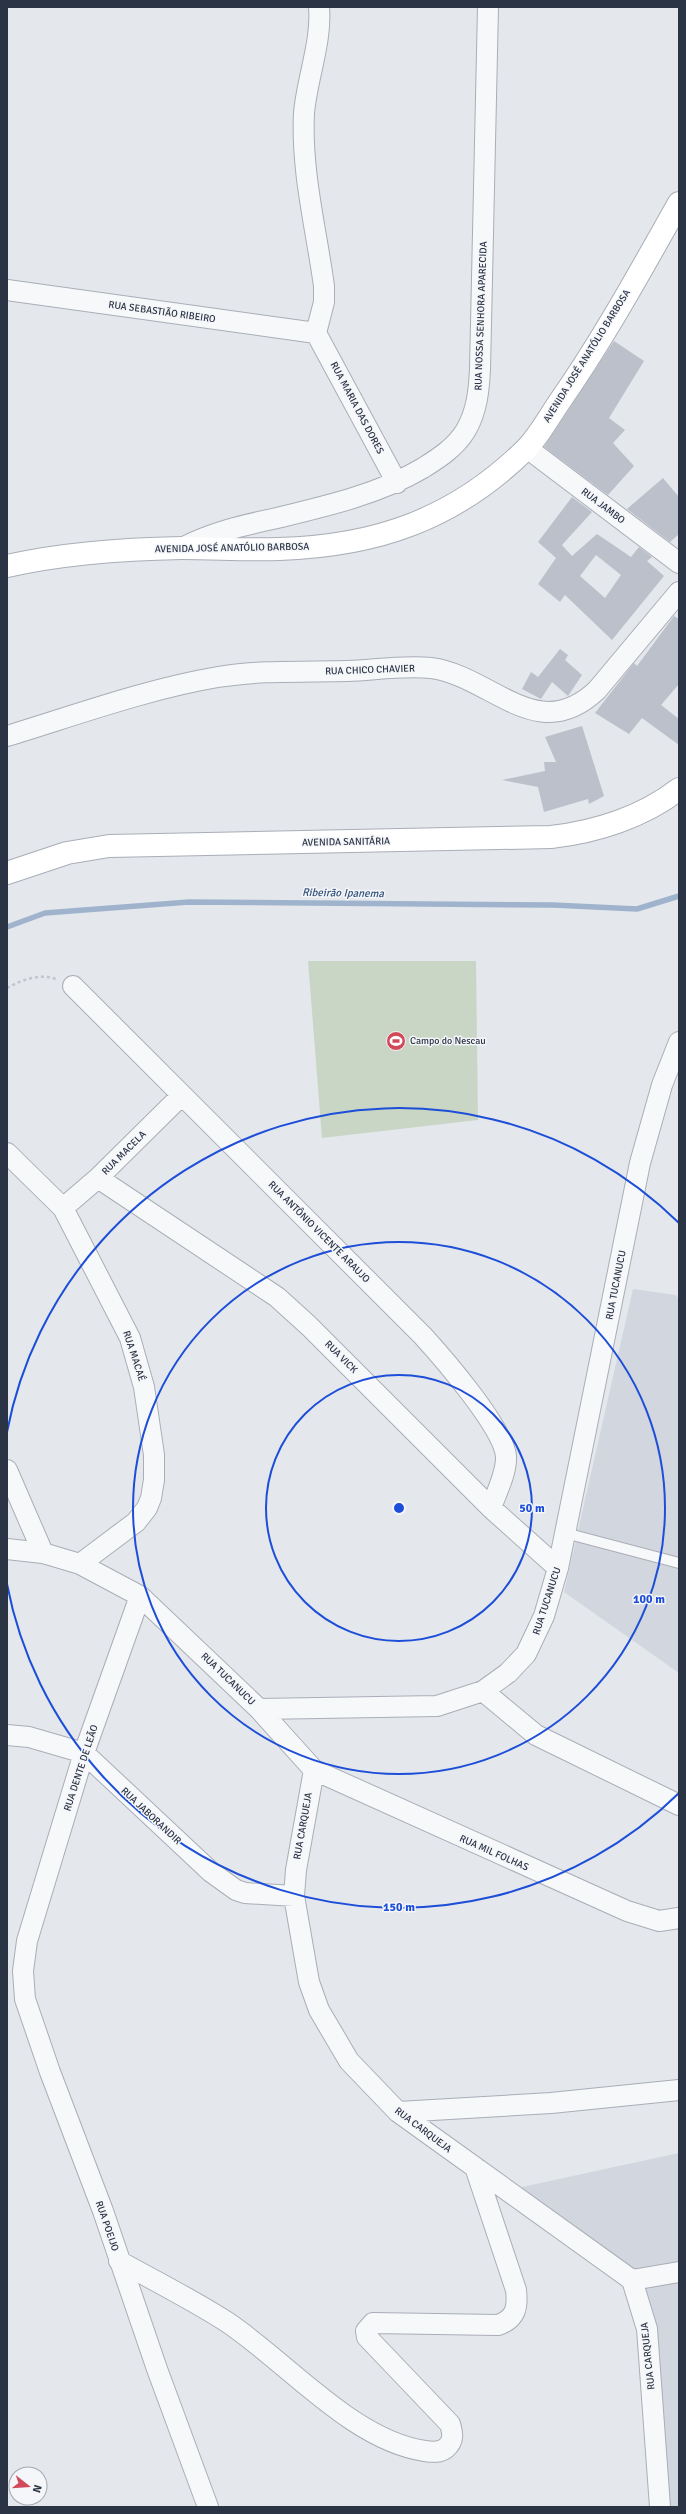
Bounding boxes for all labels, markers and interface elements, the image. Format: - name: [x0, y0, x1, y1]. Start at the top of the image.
- street label: RUA NOSSA SENHORA APARECIDA: [472, 241, 490, 391]
- street label: AVENIDA JOSÉ ANATÓLIO BARBOSA: [540, 287, 633, 425]
- street label: RUA SEBASTIÃO RIBEIRO: [108, 299, 217, 326]
- street label: RUA MARIA DAS DORES: [328, 360, 387, 457]
- street label: RUA JAMBO: [579, 486, 628, 527]
- street label: AVENIDA JOSÉ ANATÓLIO BARBOSA: [155, 540, 309, 555]
- street label: RUA CHICO CHAVIER: [325, 662, 415, 678]
- street label: AVENIDA SANITÁRIA: [302, 834, 390, 849]
- water label: Ribeirão Ipanema: [302, 886, 385, 900]
- sports icon: Campo do Nescau: [385, 1030, 407, 1052]
- place label: Campo do Nescau: [410, 1035, 486, 1047]
- street label: RUA MACELA: [99, 1128, 149, 1178]
- street label: RUA ANTÔNIO VICENTE ARAUJO: [266, 1179, 373, 1286]
- street label: RUA TUCANUCU: [603, 1249, 629, 1321]
- street label: RUA MACAÉ: [120, 1329, 149, 1383]
- street label: RUA VICK: [322, 1338, 360, 1376]
- centre of rings: [392, 1501, 406, 1515]
- text: 50 m: [519, 1501, 545, 1516]
- street label: RUA TUCANUCU: [530, 1566, 564, 1636]
- text: 100 m: [633, 1592, 665, 1607]
- street label: RUA TUCANUCU: [198, 1650, 258, 1708]
- street label: RUA DENTE DE LEÃO: [61, 1723, 101, 1813]
- street label: RUA JABORANDIR: [118, 1785, 184, 1847]
- street label: RUA CARQUEJA: [291, 1791, 315, 1861]
- street label: RUA MIL FOLHAS: [458, 1832, 531, 1874]
- text: 150 m: [383, 1900, 415, 1915]
- street label: RUA CARQUEJA: [392, 2105, 454, 2155]
- street label: RUA POEIJO: [93, 2199, 121, 2253]
- street label: RUA CARQUEJA: [638, 2322, 658, 2390]
- north arrow: [8, 2466, 48, 2506]
- text: N: [30, 2483, 44, 2494]

